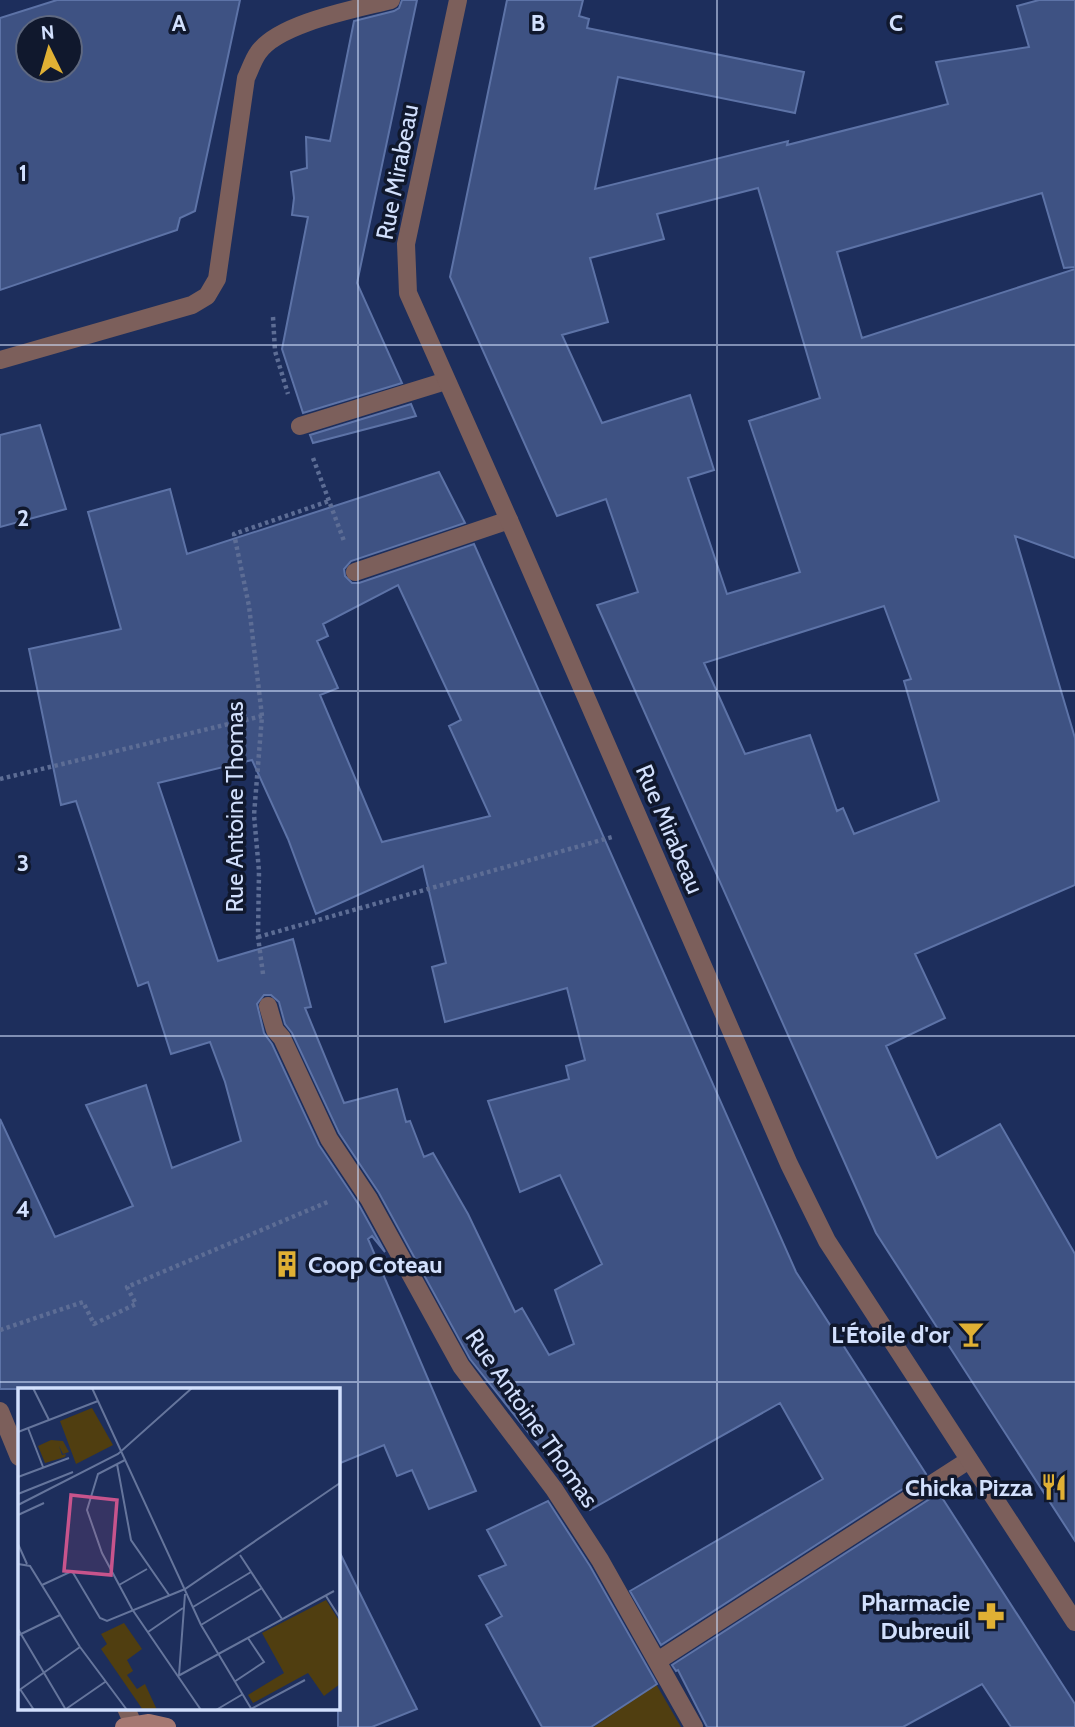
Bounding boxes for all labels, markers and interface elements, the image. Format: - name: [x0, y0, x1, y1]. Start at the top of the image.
- text: A: [172, 9, 187, 37]
- text: B: [531, 9, 545, 37]
- text: C: [889, 9, 903, 37]
- north arrow: [14, 14, 84, 84]
- text: N: [40, 21, 55, 45]
- street label: Rue Mirabeau: [370, 102, 424, 242]
- text: 1: [19, 159, 27, 187]
- text: 2: [17, 504, 29, 532]
- street label: Rue Antoine Thomas: [220, 701, 249, 913]
- street label: Rue Mirabeau: [630, 760, 710, 898]
- text: 3: [17, 849, 29, 877]
- text: 4: [16, 1195, 30, 1223]
- building icon: Coop Coteau: [272, 1249, 302, 1279]
- place label: Coop Coteau: [308, 1250, 443, 1279]
- bar icon: L'Étoile d'or: [956, 1319, 986, 1349]
- place label: L'Étoile d'or: [831, 1320, 950, 1349]
- street label: Rue Antoine Thomas: [460, 1323, 604, 1513]
- inset map: [18, 1388, 340, 1710]
- restaurant icon: Chicka Pizza: [1039, 1472, 1069, 1502]
- place label: Chicka Pizza: [905, 1473, 1033, 1502]
- place label: Pharmacie Dubreuil: [861, 1588, 970, 1645]
- pharmacy icon: Pharmacie Dubreuil: [976, 1601, 1006, 1631]

